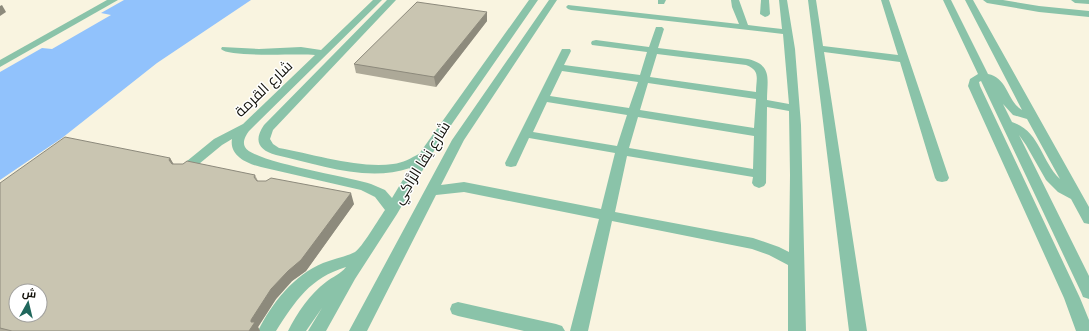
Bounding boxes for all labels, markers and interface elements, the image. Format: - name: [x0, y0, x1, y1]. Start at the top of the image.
- street label: شارع القرمة: [230, 55, 298, 123]
- street label: شارع نِقا الرَّاكِي: [387, 117, 457, 209]
- north arrow: [8, 283, 48, 323]
- text: ش: [21, 284, 37, 303]

